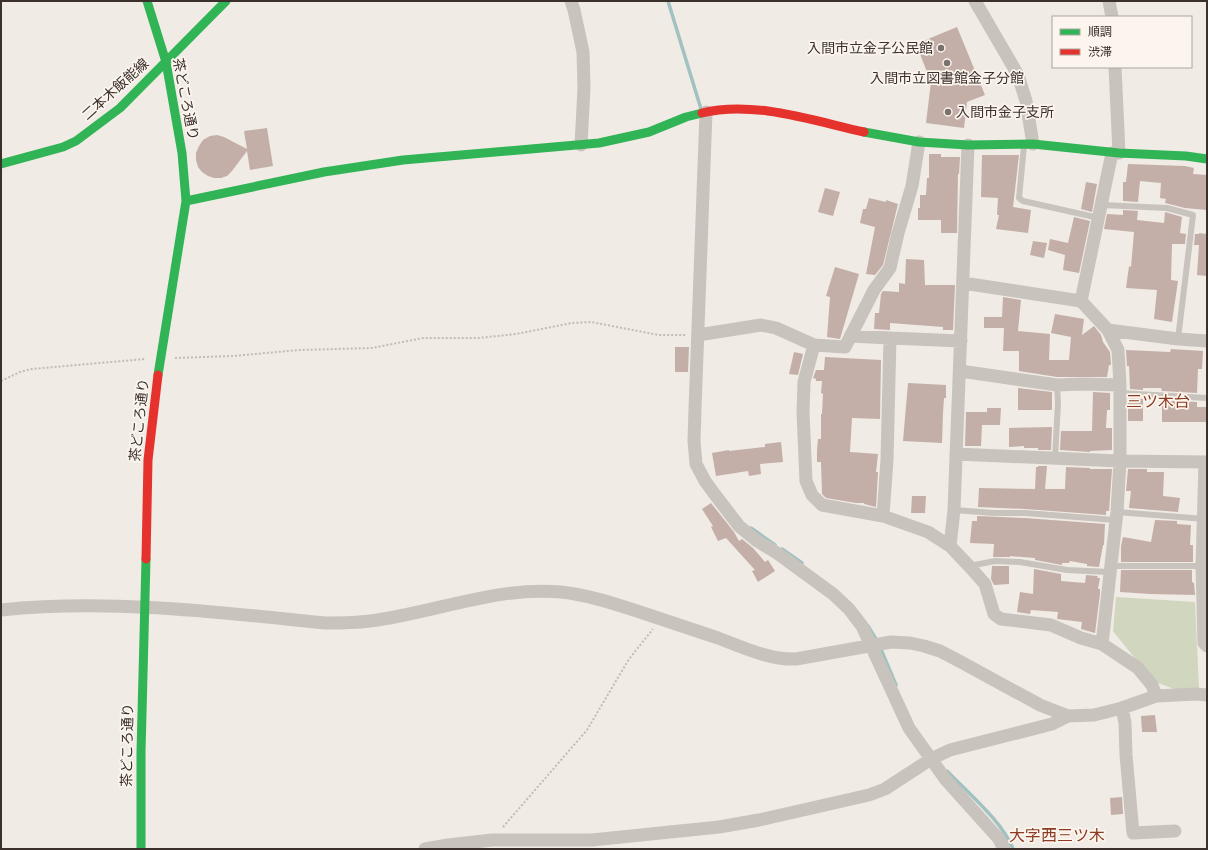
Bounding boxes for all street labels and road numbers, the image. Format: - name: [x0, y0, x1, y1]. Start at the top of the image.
- street label: 二本木飯能線: [78, 54, 152, 124]
- street label: 茶どころ通り: [169, 56, 203, 142]
- street label: 茶どころ通り: [126, 377, 152, 463]
- street label: 茶どころ通り: [117, 703, 137, 787]

